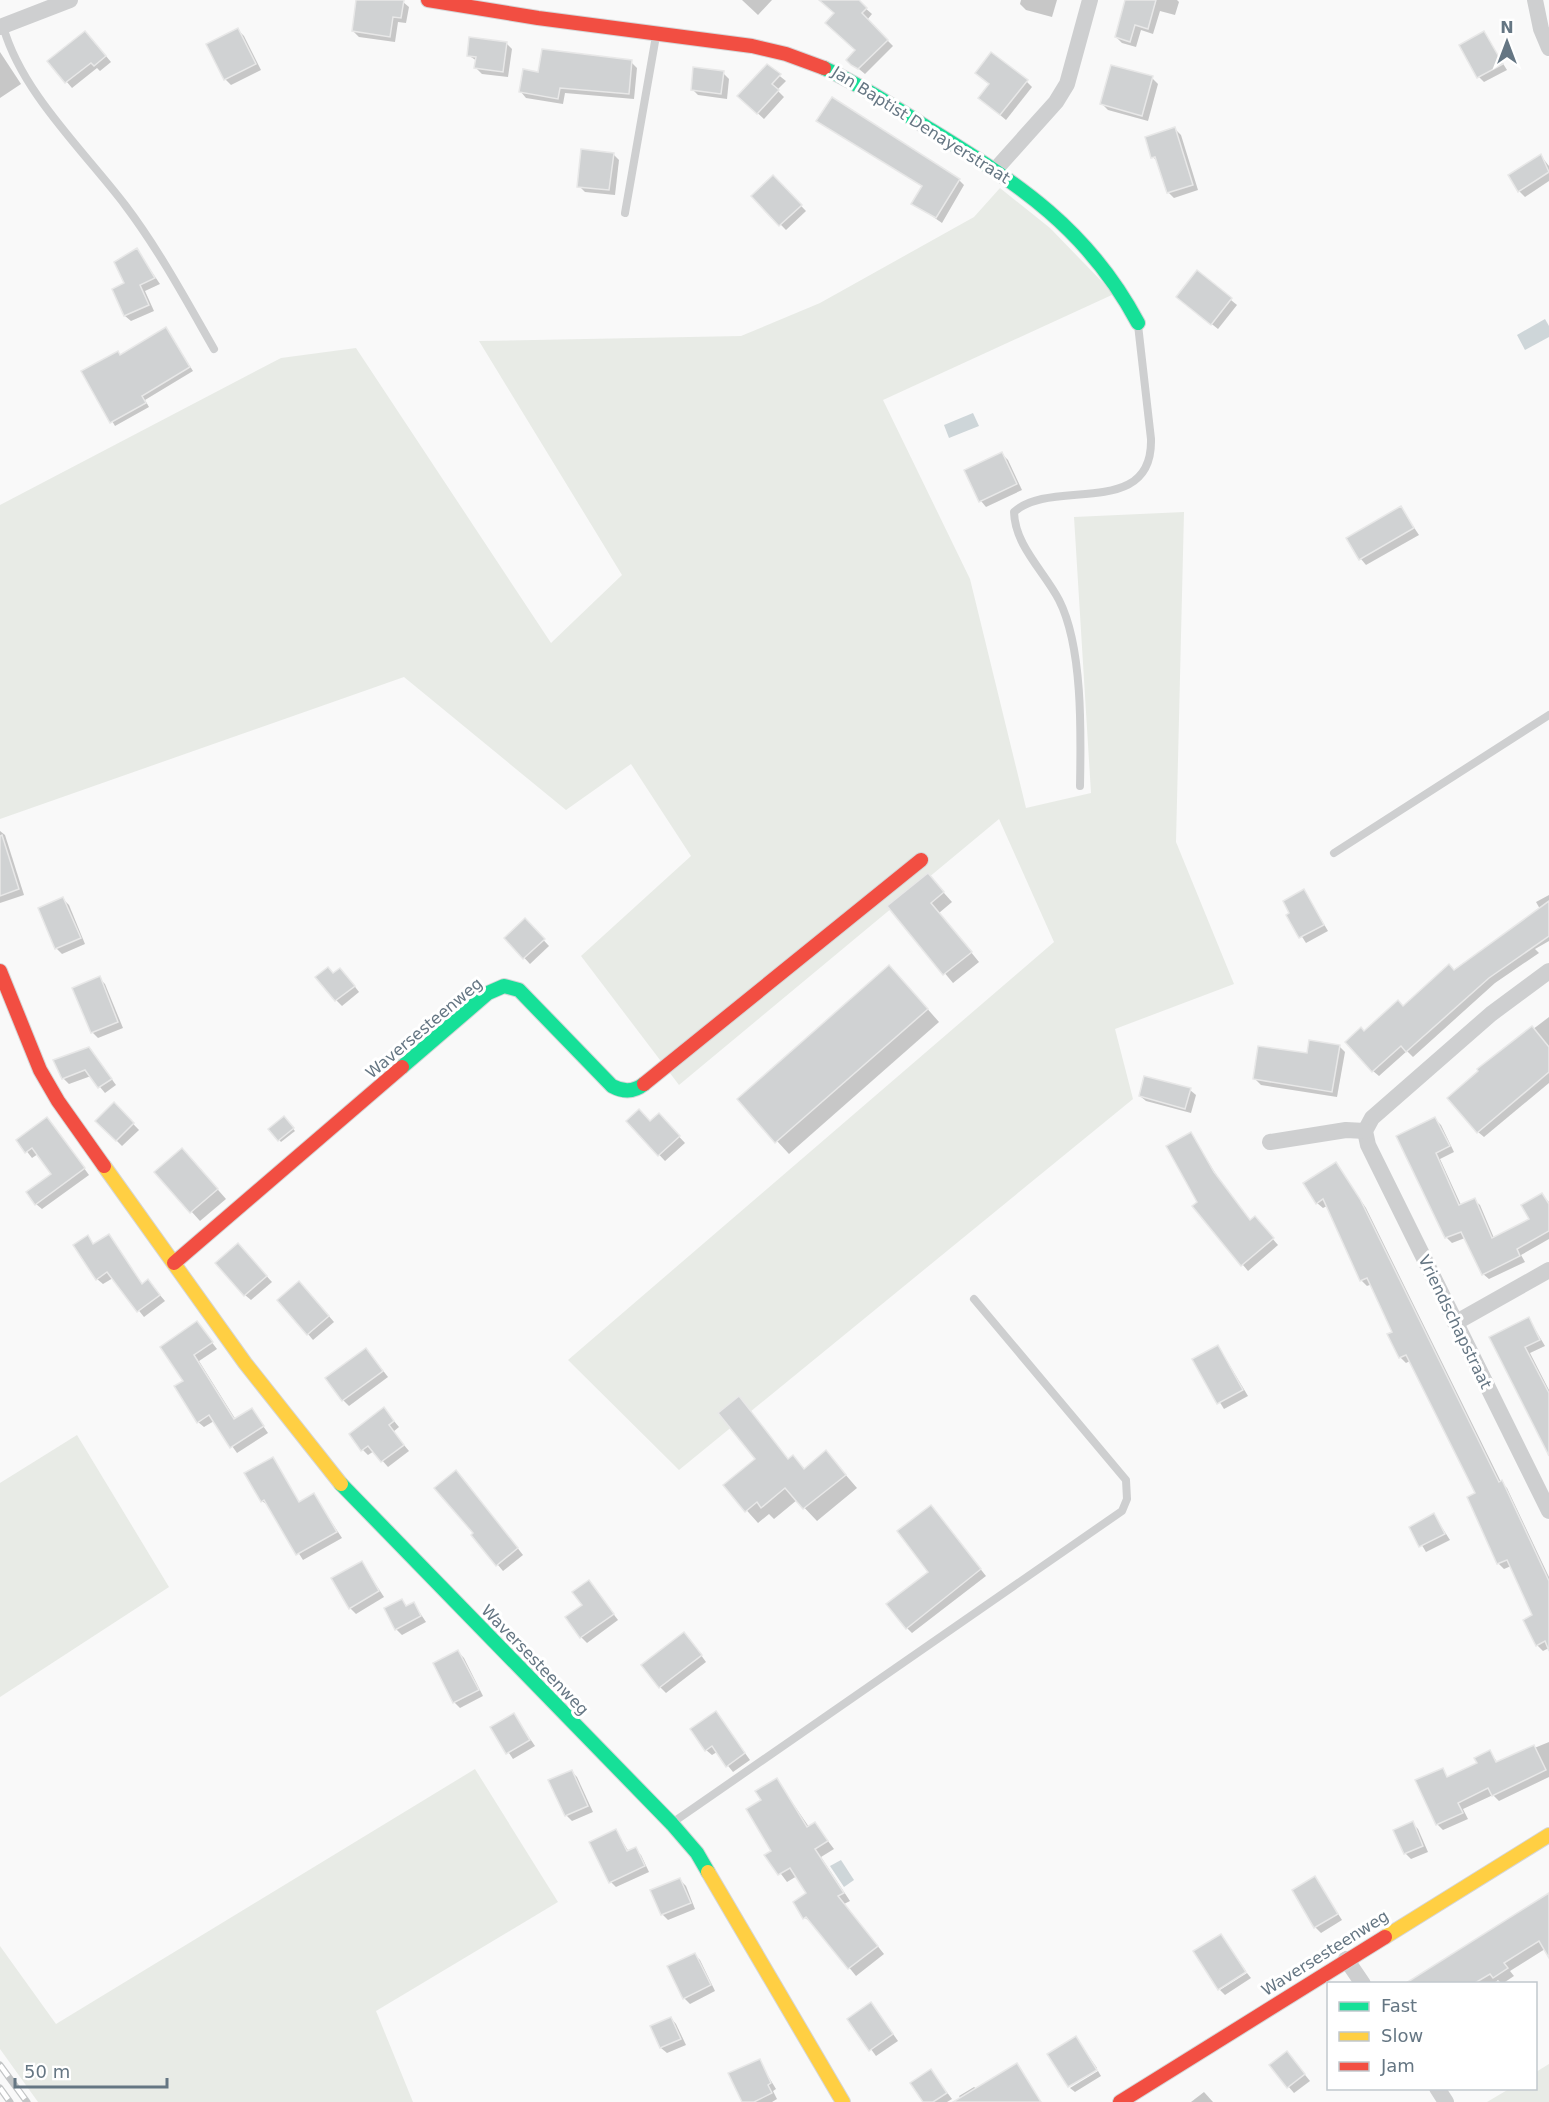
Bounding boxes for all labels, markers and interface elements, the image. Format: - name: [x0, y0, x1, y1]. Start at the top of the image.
- north arrow: [1477, 12, 1537, 72]
- text: N: [1500, 18, 1514, 37]
- street label: Jan Baptist Denayerstraat: [828, 62, 1013, 188]
- street label: Waversesteenweg: [362, 974, 486, 1082]
- street label: Vriendschapstraat: [1414, 1252, 1496, 1392]
- street label: Waversesteenweg: [477, 1601, 593, 1719]
- street label: Waversesteenweg: [1258, 1906, 1392, 2000]
- legend: [1327, 1982, 1537, 2090]
- text: Fast: [1381, 1995, 1417, 2016]
- text: Slow: [1381, 2025, 1423, 2046]
- scale bar: [15, 2051, 166, 2089]
- text: Jam: [1380, 2055, 1415, 2076]
- text: 50 m: [24, 2061, 70, 2082]

